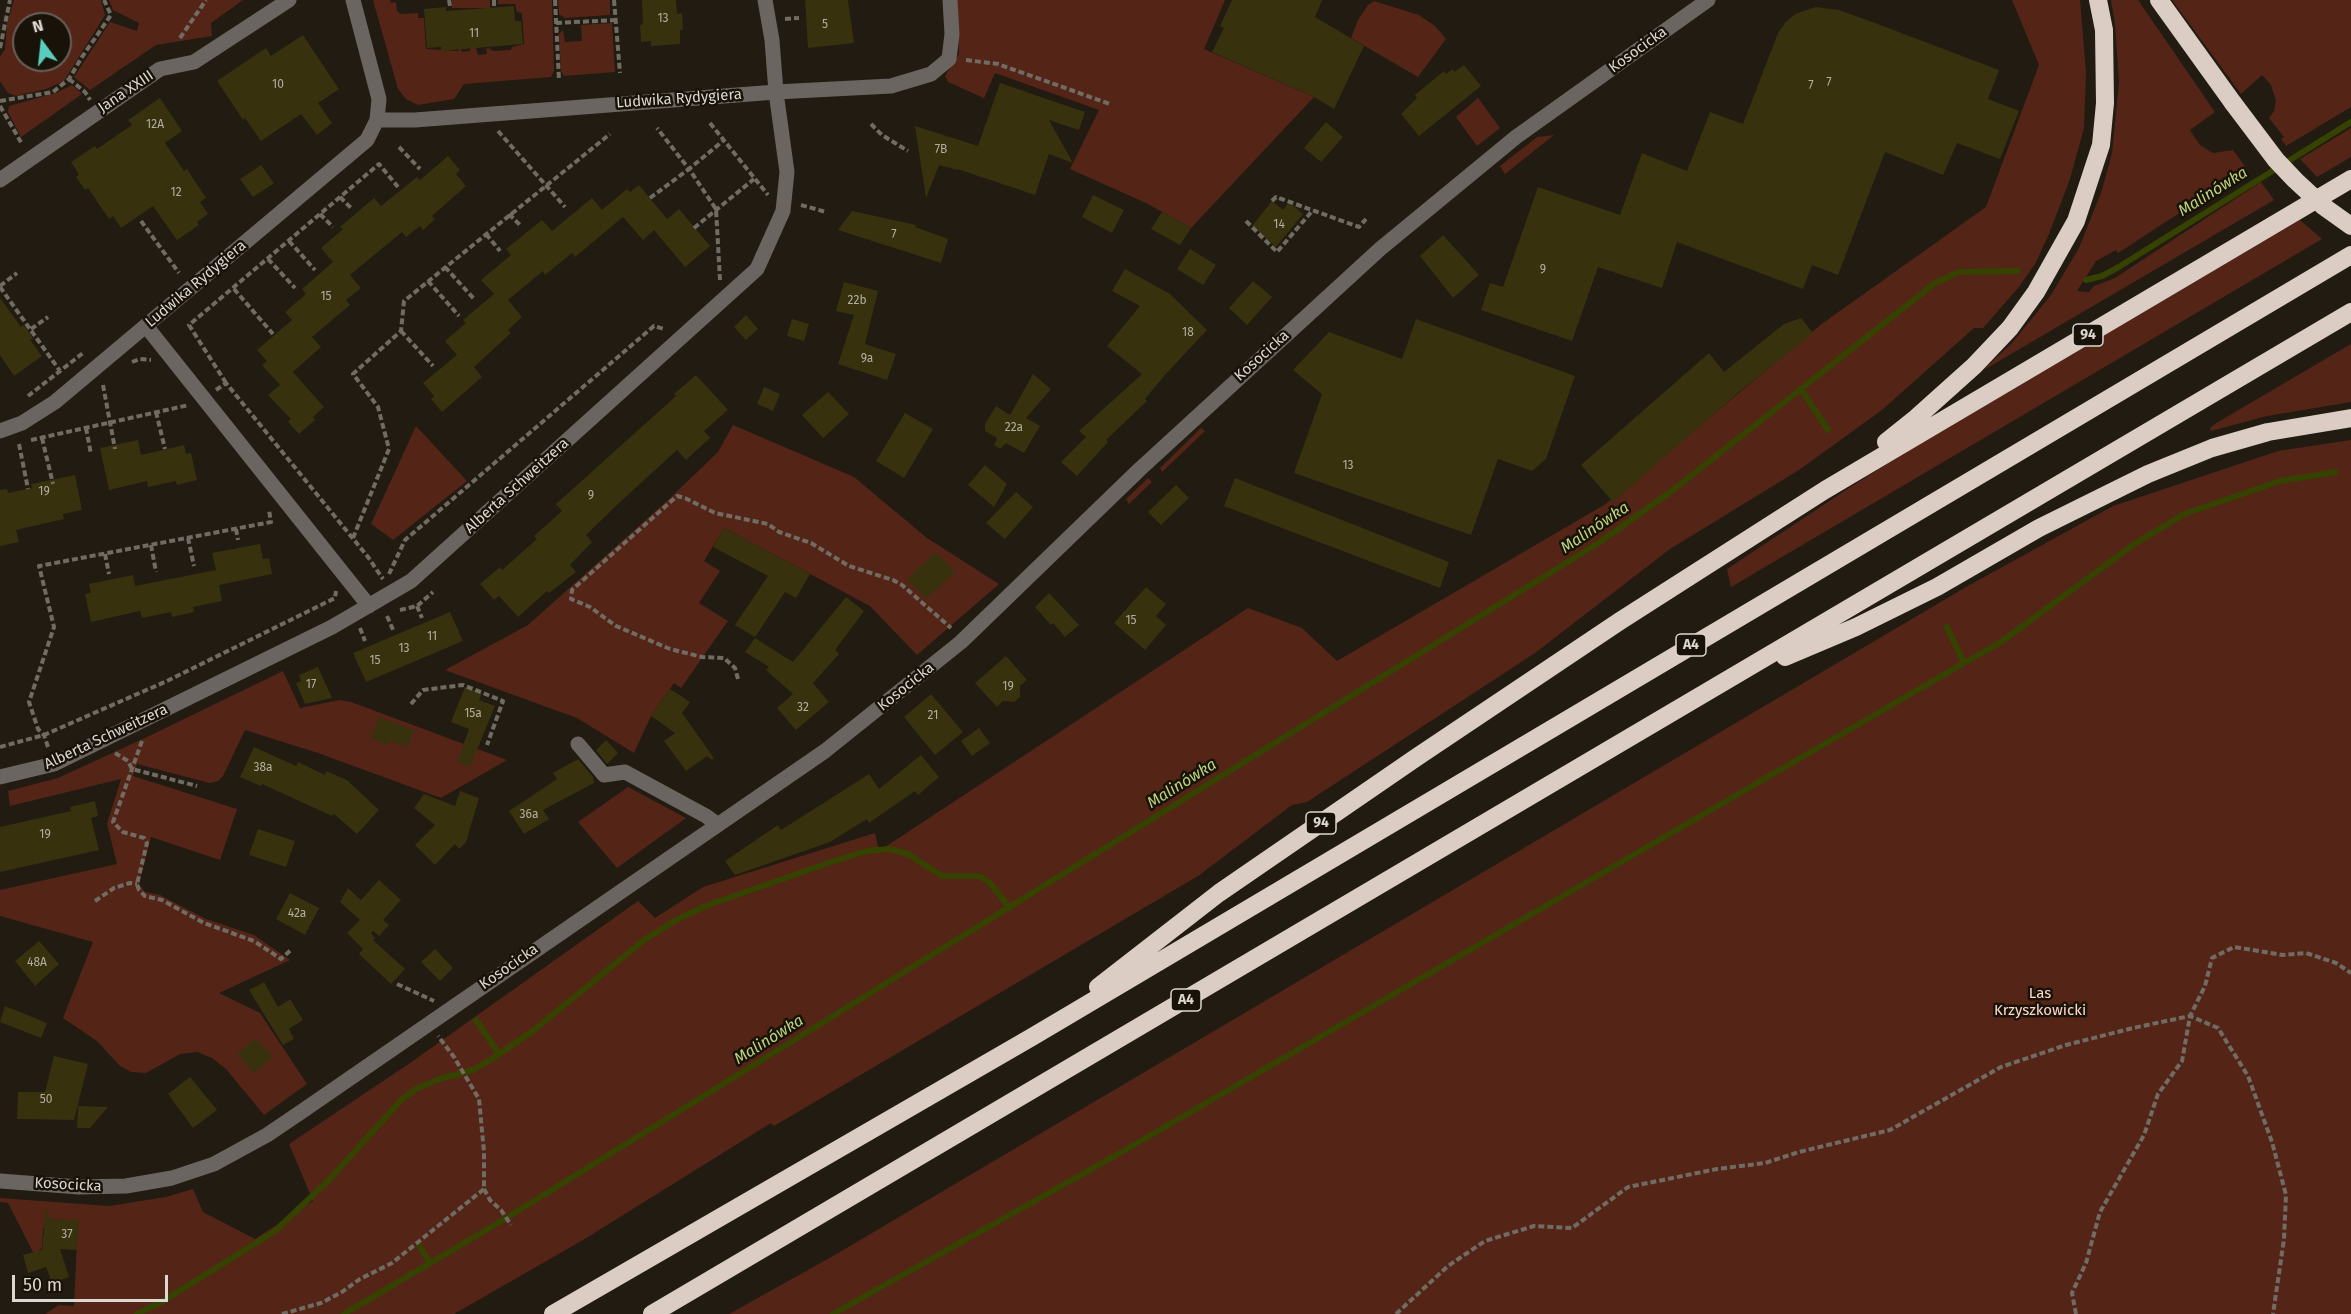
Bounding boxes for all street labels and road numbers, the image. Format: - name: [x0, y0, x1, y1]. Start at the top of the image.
- street label: Kosocicka: [1605, 23, 1671, 77]
- street label: Jana XXIII: [95, 67, 157, 117]
- street label: Ludwika Rydygiera: [616, 86, 742, 112]
- street label: Ludwika Rydygiera: [142, 237, 250, 331]
- road number: 94: [2073, 324, 2103, 346]
- street label: Kosocicka: [1231, 327, 1293, 385]
- street label: Alberta Schweitzera: [461, 434, 573, 538]
- road number: A4: [1676, 634, 1706, 656]
- street label: Kosocicka: [874, 659, 938, 715]
- street label: Alberta Schweitzera: [41, 701, 171, 773]
- road number: 94: [1306, 812, 1336, 834]
- street label: Kosocicka: [476, 940, 542, 994]
- road number: A4: [1171, 989, 1201, 1011]
- street label: Kosocicka: [34, 1174, 102, 1196]

